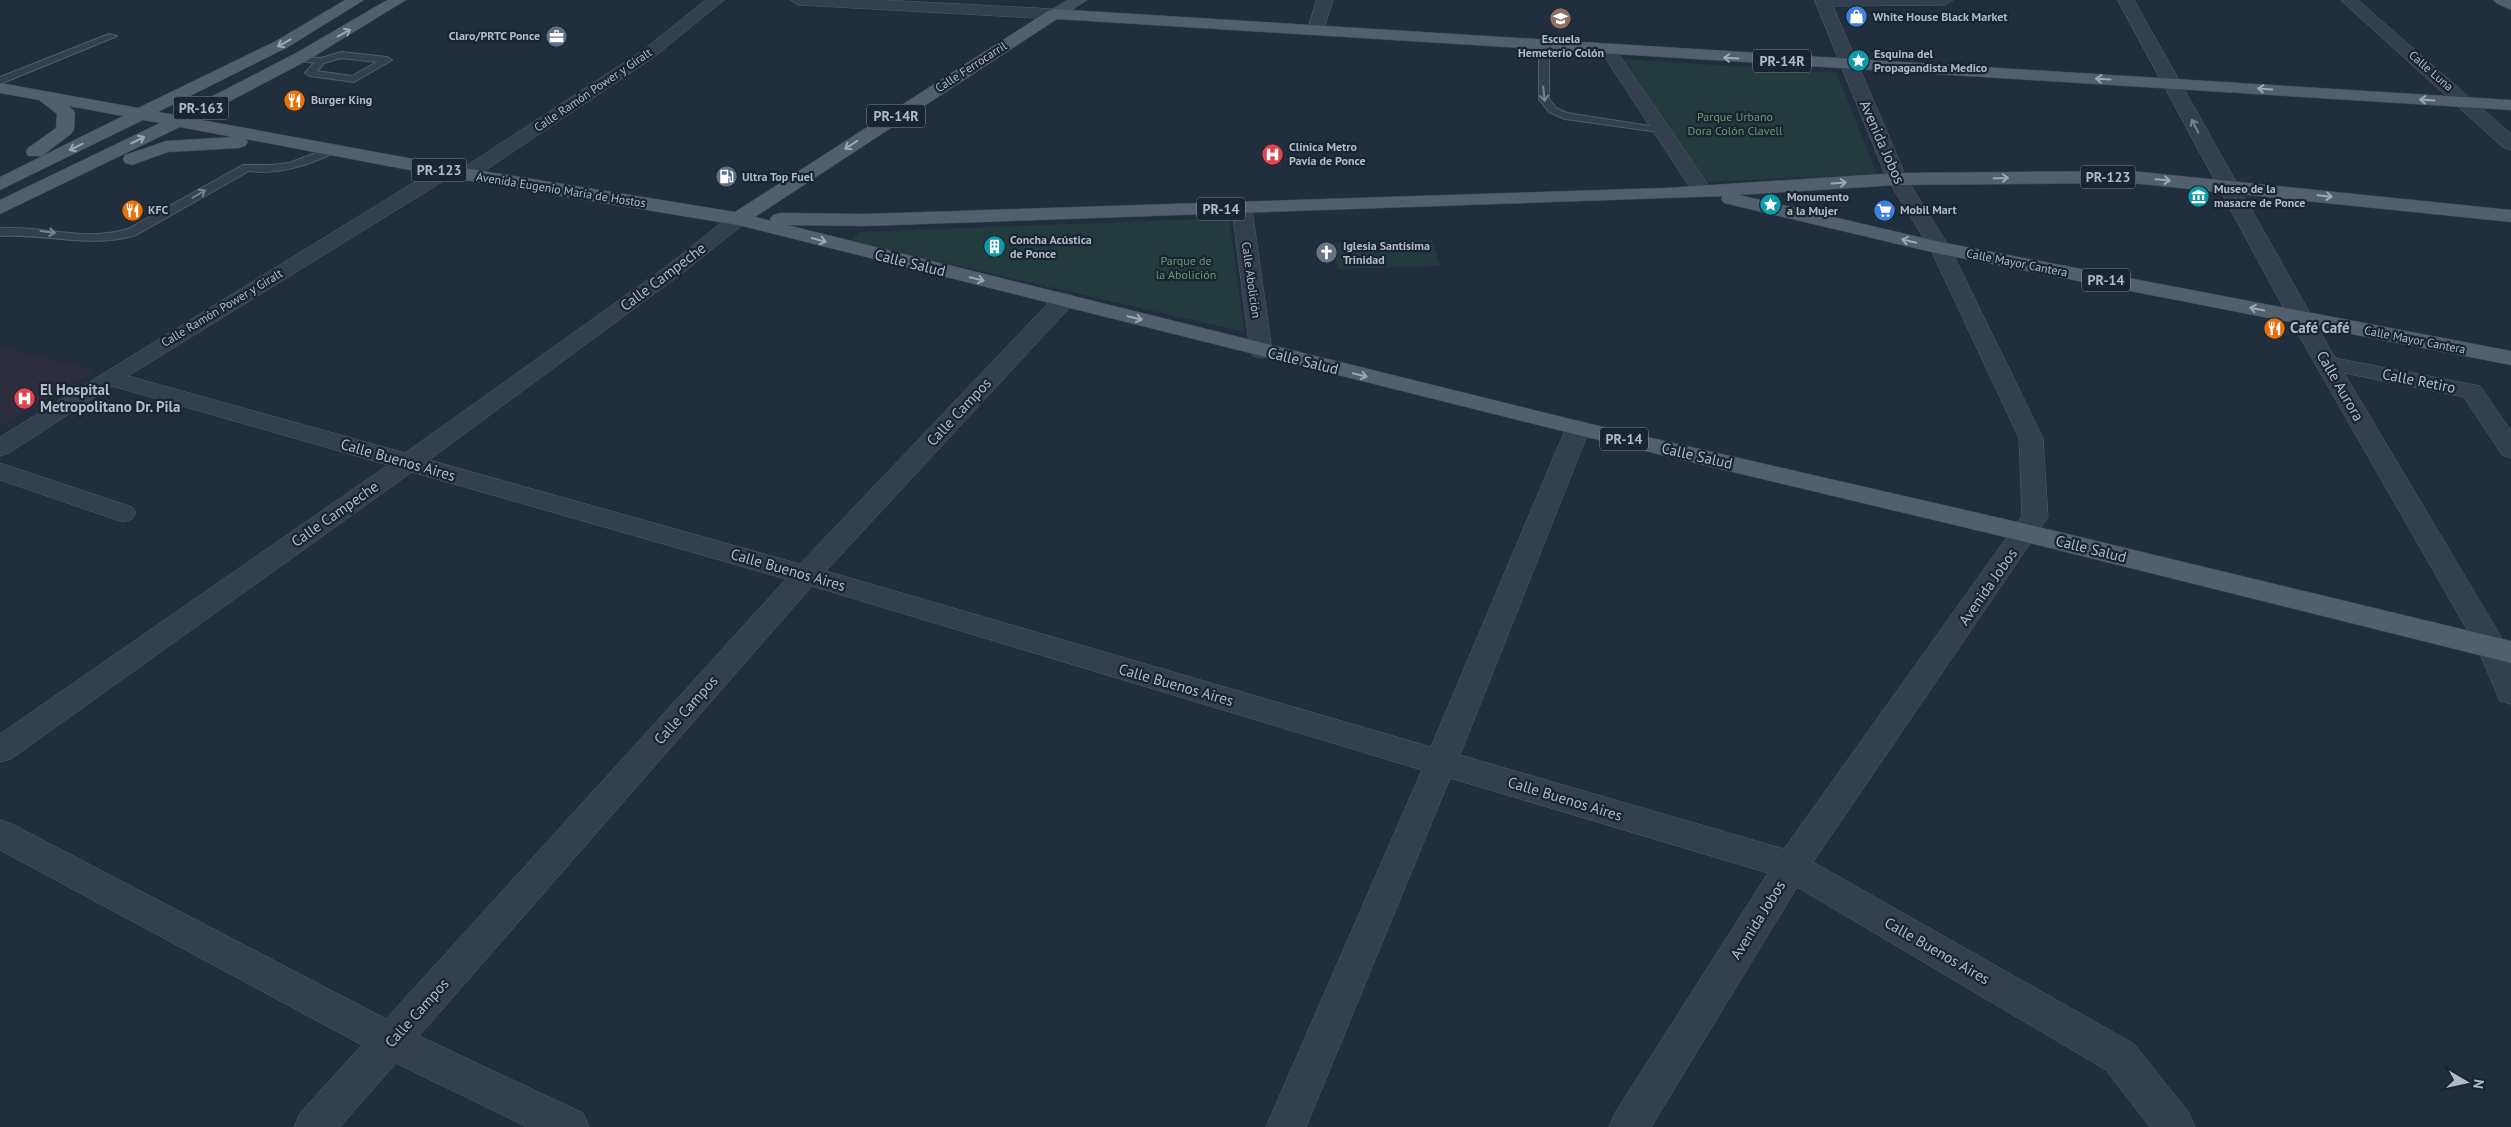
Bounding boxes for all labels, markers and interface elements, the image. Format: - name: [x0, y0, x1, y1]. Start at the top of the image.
- shop icon: White House Black Market: [1845, 5, 1869, 29]
- school or university icon: Escuela Hemeterio Colón: [1549, 6, 1573, 30]
- place label: White House Black Market: [1873, 9, 2008, 24]
- office icon: Claro/PRTC Ponce: [544, 24, 568, 48]
- one-way arrow: [337, 27, 351, 37]
- place label: Claro/PRTC Ponce: [449, 28, 540, 43]
- place label: Escuela Hemeterio Colón: [1518, 31, 1604, 60]
- street label: Calle Ferrocarril: [932, 38, 1010, 95]
- one-way arrow: [277, 39, 292, 48]
- street label: Calle Ramón Power y Giralt: [531, 45, 654, 135]
- place label: Esquina del Propagandista Medico: [1874, 46, 1988, 75]
- street label: Calle Luna: [2406, 47, 2457, 94]
- road number: PR-14R: [1753, 49, 1811, 72]
- place icon: Esquina del Propagandista Medico: [1846, 49, 1870, 73]
- one-way arrow: [1723, 53, 1739, 62]
- one-way arrow: [2095, 74, 2111, 83]
- one-way arrow: [2258, 84, 2274, 94]
- one-way arrow: [1540, 86, 1549, 102]
- restaurant icon: Burger King: [283, 88, 307, 112]
- place label: Burger King: [311, 92, 372, 107]
- one-way arrow: [2420, 95, 2436, 104]
- road number: PR-163: [174, 96, 228, 120]
- street label: Avenida Jobos: [1856, 97, 1909, 187]
- road number: PR-14R: [867, 104, 925, 128]
- park label: Parque Urbano Dora Colón Clavell: [1687, 109, 1783, 138]
- one-way arrow: [2190, 119, 2199, 134]
- one-way arrow: [130, 135, 145, 144]
- place label: Clínica Metro Pavía de Ponce: [1289, 139, 1366, 168]
- one-way arrow: [845, 140, 859, 150]
- hospital icon: Clínica Metro Pavía de Ponce: [1261, 142, 1285, 166]
- one-way arrow: [69, 143, 84, 152]
- road number: PR-123: [412, 158, 466, 182]
- fuel station icon: Ultra Top Fuel: [714, 165, 738, 189]
- road number: PR-123: [2080, 166, 2136, 188]
- street label: Avenida Eugenio María de Hostos: [475, 169, 647, 210]
- place label: Ultra Top Fuel: [742, 169, 814, 184]
- one-way arrow: [1992, 173, 2009, 183]
- one-way arrow: [2155, 175, 2171, 184]
- one-way arrow: [1830, 179, 1846, 188]
- place label: Museo de la masacre de Ponce: [2214, 181, 2305, 210]
- museum icon: Museo de la masacre de Ponce: [2186, 184, 2210, 208]
- one-way arrow: [191, 188, 206, 198]
- place label: Monumento a la Mujer: [1787, 189, 1849, 218]
- one-way arrow: [2317, 191, 2333, 201]
- place icon: Monumento a la Mujer: [1759, 192, 1783, 216]
- restaurant icon: KFC: [120, 198, 144, 222]
- road number: PR-14: [1197, 198, 1245, 220]
- supermarket icon: Mobil Mart: [1872, 198, 1896, 222]
- place label: KFC: [148, 202, 169, 217]
- place label: Mobil Mart: [1900, 202, 1957, 217]
- one-way arrow: [40, 227, 56, 237]
- place label: Concha Acústica de Ponce: [1010, 232, 1092, 261]
- building icon: Concha Acústica de Ponce: [982, 235, 1006, 259]
- one-way arrow: [811, 236, 827, 245]
- one-way arrow: [1901, 236, 1917, 245]
- street label: Calle Campeche: [616, 238, 709, 315]
- place label: Iglesia Santísima Trinidad: [1343, 238, 1430, 267]
- street label: Calle Abolición: [1239, 241, 1264, 319]
- church icon: Iglesia Santísima Trinidad: [1315, 241, 1339, 265]
- street label: Calle Salud: [873, 245, 947, 280]
- street label: Calle Mayor Cantera: [1965, 245, 2069, 280]
- park label: Parque de la Abolición: [1156, 253, 1216, 282]
- street label: Calle Ramón Power y Giralt: [158, 265, 285, 350]
- road number: PR-14: [2082, 268, 2130, 292]
- one-way arrow: [969, 275, 985, 284]
- one-way arrow: [2249, 304, 2265, 314]
- one-way arrow: [1126, 314, 1142, 323]
- restaurant icon: Café Café: [2262, 316, 2286, 340]
- place label: Café Café: [2290, 318, 2350, 337]
- street label: Calle Mayor Cantera: [2363, 322, 2467, 357]
- street label: Calle Salud: [1266, 343, 1340, 378]
- street label: Calle Aurora: [2313, 347, 2368, 424]
- street label: Calle Retiro: [2381, 364, 2457, 397]
- one-way arrow: [1352, 371, 1368, 380]
- street label: Calle Campos: [922, 374, 995, 450]
- place label: El Hospital Metropolitano Dr. Pila: [40, 380, 180, 416]
- hospital icon: El Hospital Metropolitano Dr. Pila: [12, 387, 36, 411]
- road number: PR-14: [1600, 428, 1648, 450]
- street label: Calle Buenos Aires: [339, 434, 458, 485]
- street label: Calle Salud: [1660, 438, 1734, 473]
- street label: Calle Campeche: [287, 476, 382, 551]
- street label: Calle Salud: [2054, 531, 2128, 566]
- street label: Calle Buenos Aires: [729, 544, 848, 595]
- street label: Avenida Jobos: [1954, 545, 2021, 629]
- street label: Calle Buenos Aires: [1117, 659, 1236, 710]
- street label: Calle Campos: [650, 671, 722, 748]
- street label: Calle Buenos Aires: [1506, 772, 1625, 825]
- street label: Avenida Jobos: [1726, 877, 1789, 963]
- street label: Calle Buenos Aires: [1881, 913, 1993, 988]
- street label: Calle Campos: [381, 974, 453, 1051]
- north arrow: [2441, 1057, 2491, 1107]
- text: N: [2469, 1078, 2488, 1090]

